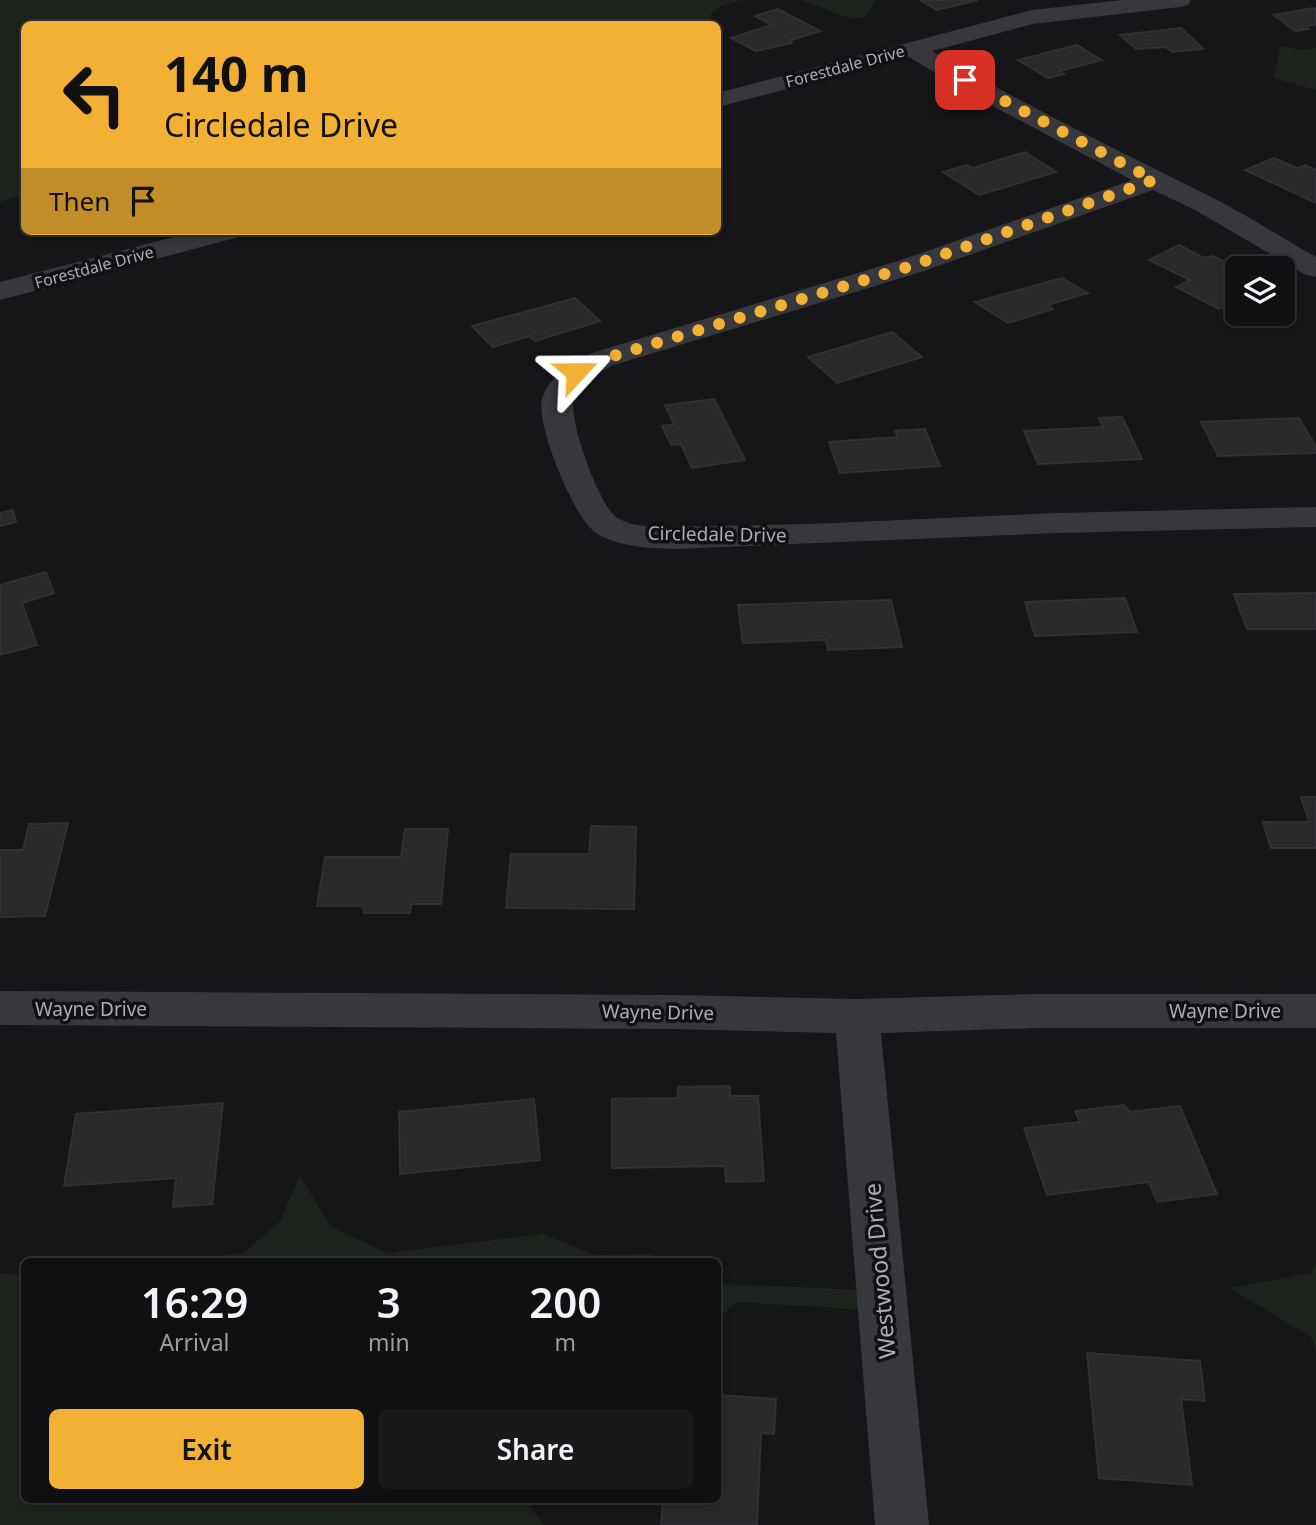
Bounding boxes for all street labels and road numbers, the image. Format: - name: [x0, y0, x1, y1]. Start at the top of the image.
- street label: Forestdale Drive: [783, 40, 907, 92]
- street label: Forestdale Drive: [32, 241, 156, 293]
- street label: Circledale Drive: [647, 520, 787, 548]
- street label: Wayne Drive: [35, 996, 147, 1022]
- street label: Wayne Drive: [602, 998, 714, 1026]
- street label: Wayne Drive: [1169, 998, 1281, 1024]
- street label: Westwood Drive: [855, 1182, 903, 1360]

